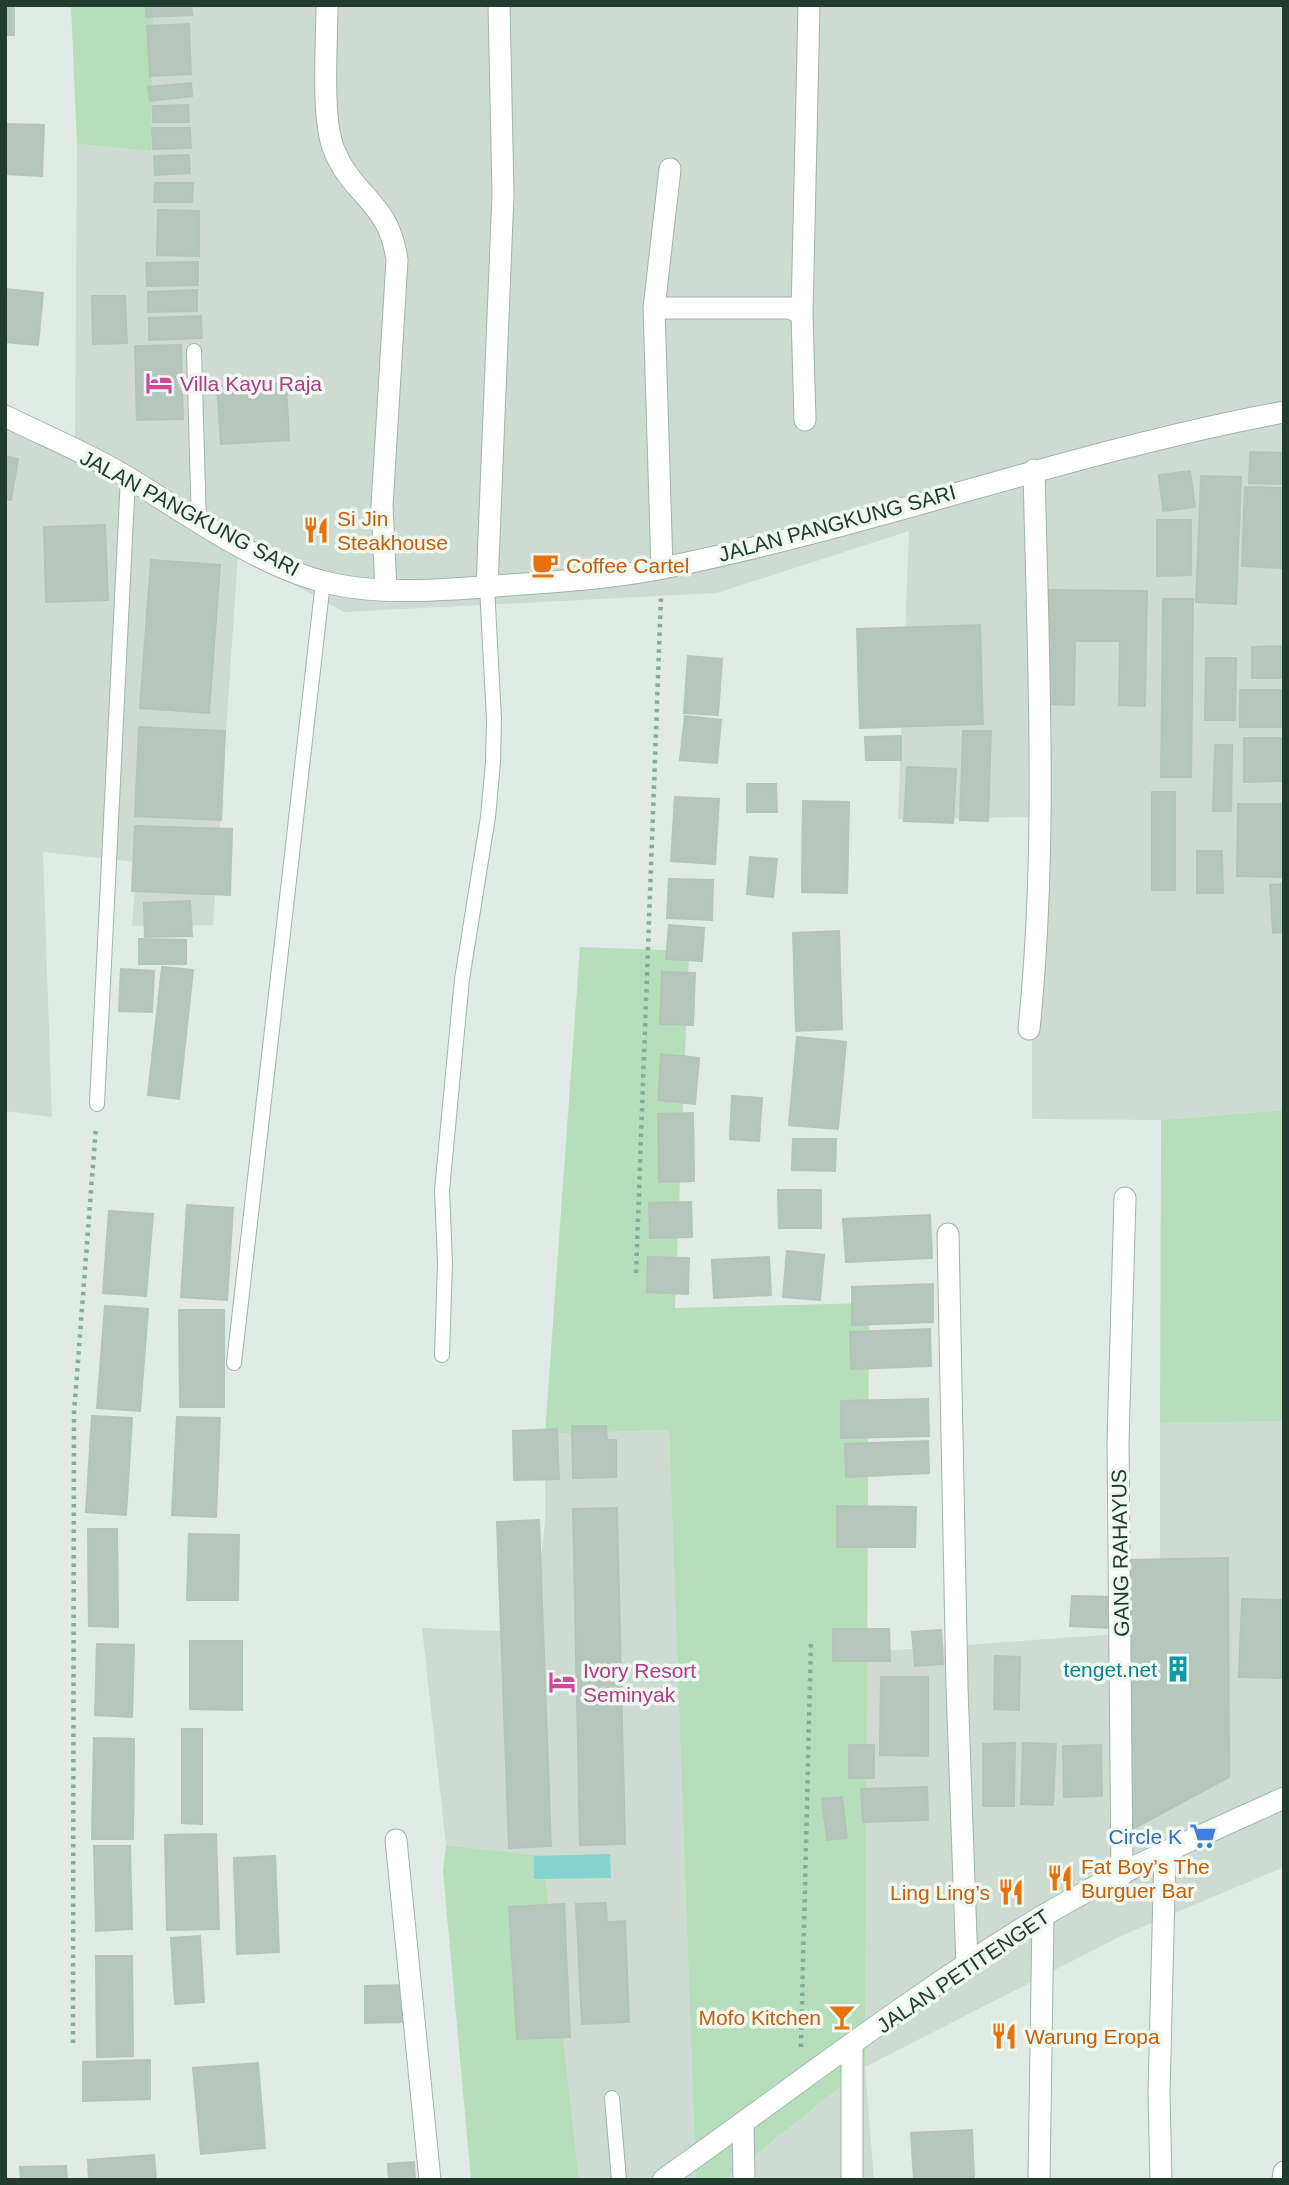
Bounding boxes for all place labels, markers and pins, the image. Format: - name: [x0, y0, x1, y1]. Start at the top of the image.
- hotel icon: Villa Kayu Raja: [144, 368, 174, 398]
- place label: Villa Kayu Raja: [180, 372, 322, 395]
- place label: Si Jin Steakhouse: [337, 507, 448, 554]
- restaurant icon: Si Jin Steakhouse: [301, 515, 331, 545]
- cafe icon: Coffee Cartel: [530, 550, 560, 580]
- place label: Coffee Cartel: [566, 554, 689, 577]
- building icon: tenget.net: [1163, 1654, 1193, 1684]
- place label: tenget.net: [1064, 1658, 1157, 1681]
- place label: Ivory Resort Seminyak: [583, 1659, 696, 1706]
- hotel icon: Ivory Resort Seminyak: [547, 1667, 577, 1697]
- supermarket icon: Circle K: [1188, 1821, 1218, 1851]
- place label: Circle K: [1108, 1825, 1182, 1848]
- place label: Fat Boy’s The Burguer Bar: [1081, 1855, 1210, 1902]
- restaurant icon: Fat Boy’s The Burguer Bar: [1045, 1863, 1075, 1893]
- restaurant icon: Ling Ling’s: [996, 1877, 1026, 1907]
- place label: Ling Ling’s: [890, 1881, 990, 1904]
- bar icon: Mofo Kitchen: [827, 2002, 857, 2032]
- place label: Mofo Kitchen: [698, 2006, 821, 2029]
- restaurant icon: Warung Eropa: [989, 2021, 1019, 2051]
- place label: Warung Eropa: [1025, 2025, 1160, 2048]

